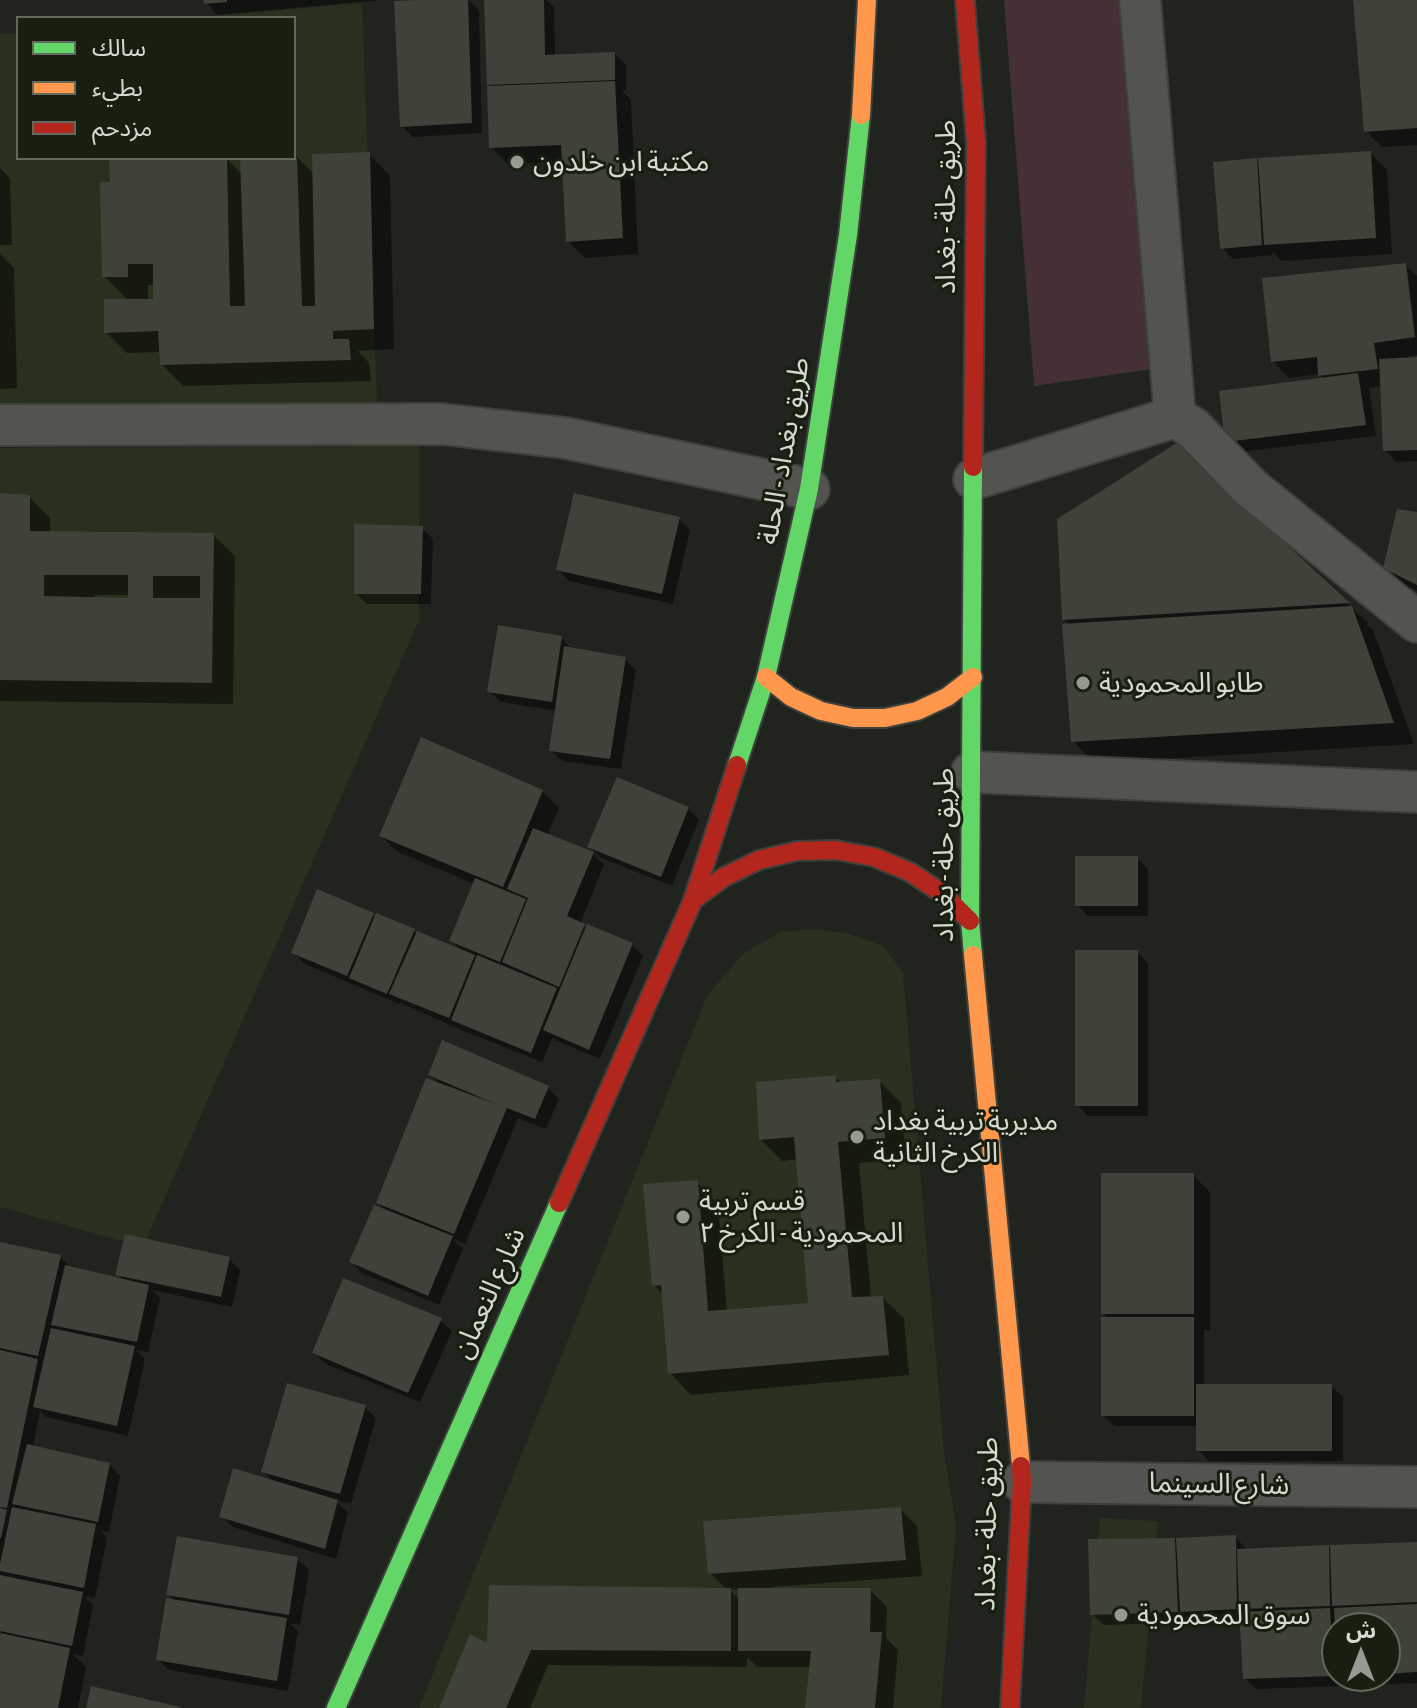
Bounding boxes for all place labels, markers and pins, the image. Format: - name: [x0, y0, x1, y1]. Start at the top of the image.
- place label: مكتبة ابن خلدون: [533, 145, 709, 179]
- marker: مكتبة ابن خلدون: [508, 153, 526, 171]
- place label: طابو المحمودية: [1099, 666, 1263, 700]
- marker: طابو المحمودية: [1074, 674, 1092, 692]
- place label: مديرية تربية بغداد الكرخ الثانية: [873, 1104, 1058, 1170]
- marker: مديرية تربية بغداد الكرخ الثانية: [848, 1128, 866, 1146]
- place label: قسم تربية المحمودية - الكرخ ٢: [699, 1184, 903, 1250]
- marker: قسم تربية المحمودية - الكرخ ٢: [674, 1208, 692, 1226]
- place label: سوق المحمودية: [1137, 1598, 1310, 1632]
- marker: سوق المحمودية: [1112, 1606, 1130, 1624]

